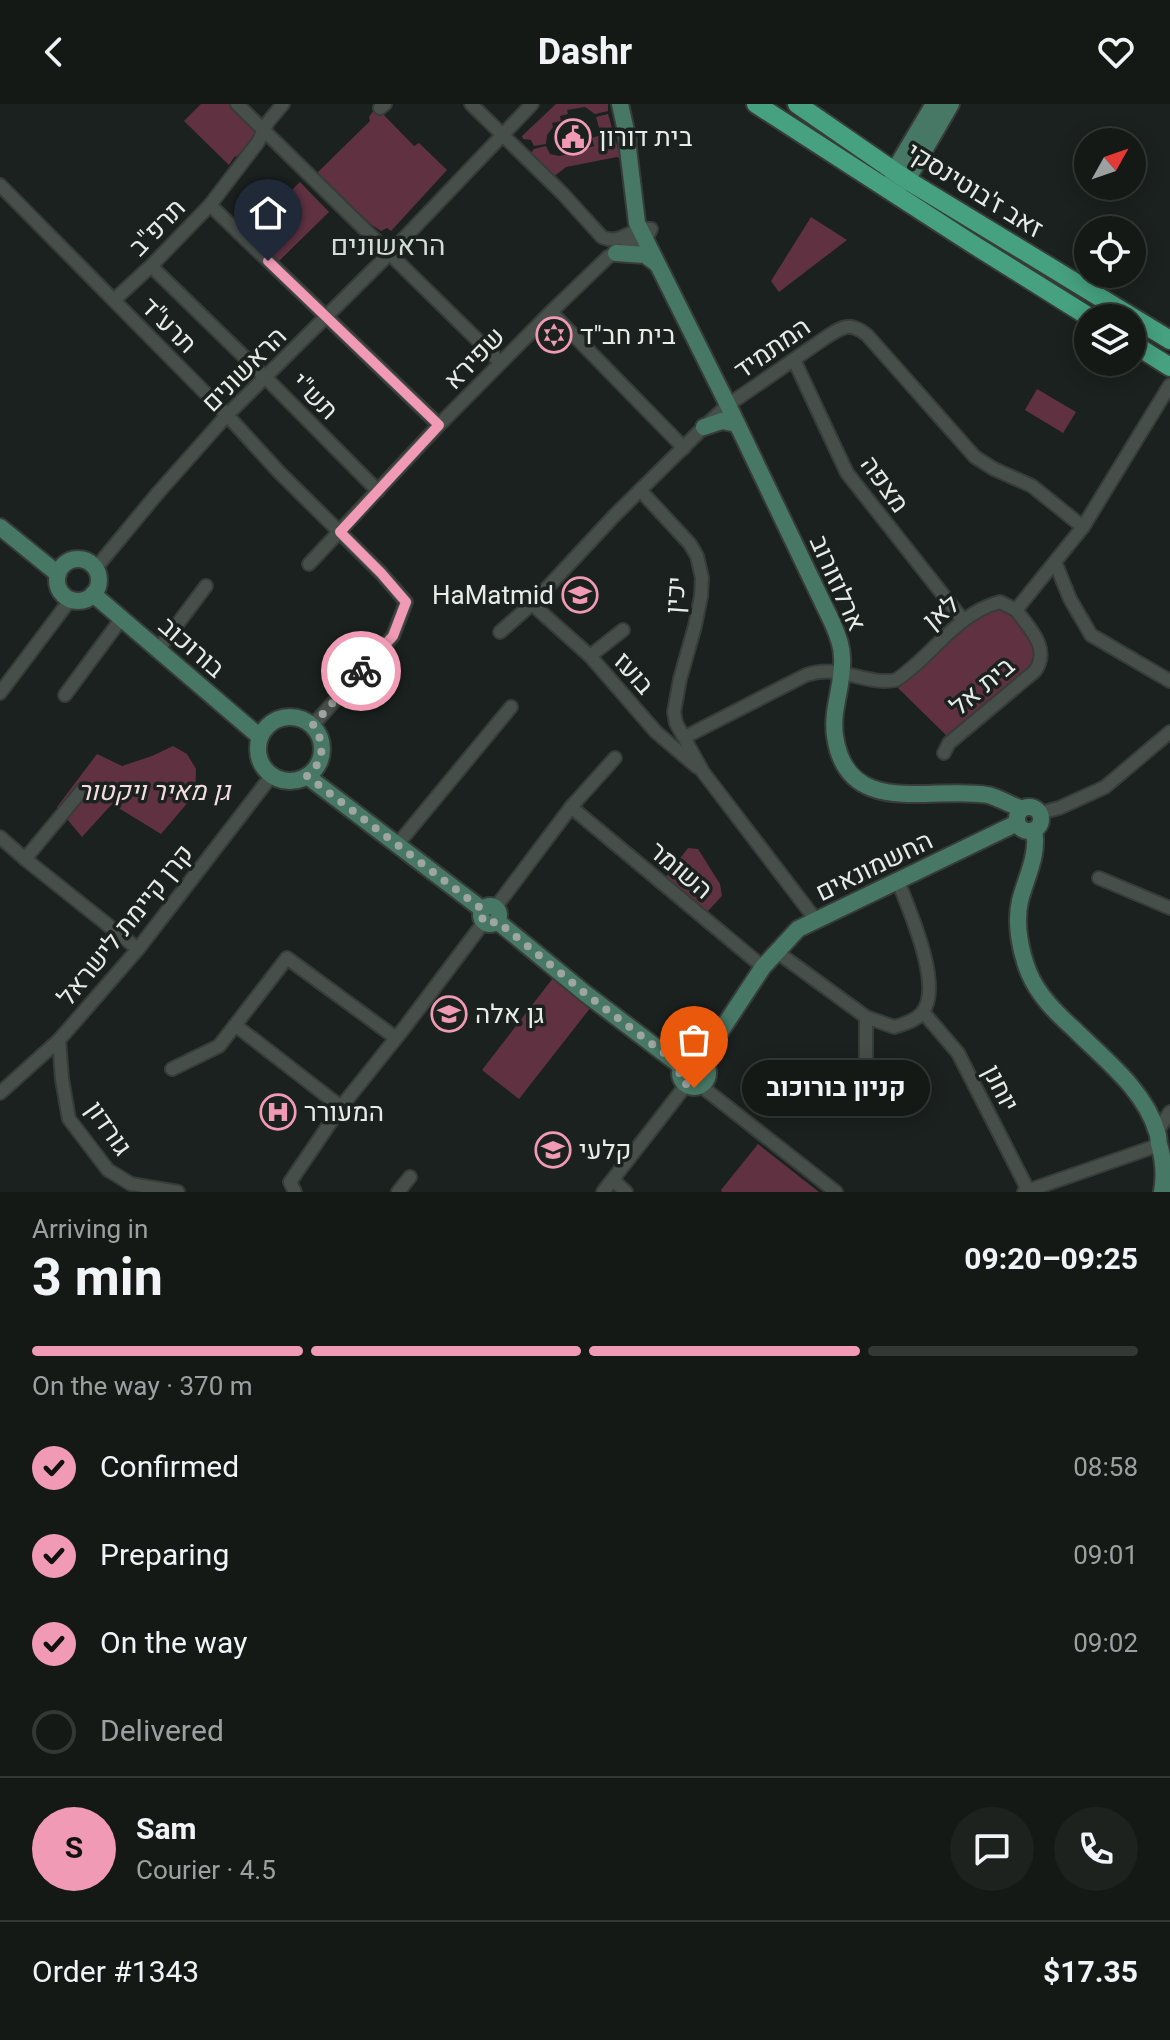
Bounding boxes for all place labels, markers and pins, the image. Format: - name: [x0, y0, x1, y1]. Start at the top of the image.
- public building icon: בית דורון: [554, 118, 592, 156]
- place label: בית דורון: [599, 119, 693, 157]
- pin: [234, 179, 302, 261]
- synagogue icon: בית חב"ד: [535, 316, 573, 354]
- place label: בית חב"ד: [580, 317, 676, 355]
- school or university icon: HaMatmid: [561, 576, 599, 614]
- place label: HaMatmid: [432, 577, 554, 615]
- school or university icon: גן אלה: [430, 995, 468, 1033]
- place label: גן אלה: [475, 996, 544, 1034]
- pin: [660, 1006, 728, 1088]
- callout: קניון בורוכוב: [742, 1060, 930, 1116]
- hospital icon: המעורר: [259, 1093, 297, 1131]
- place label: המעורר: [304, 1094, 384, 1132]
- school or university icon: קלעי: [534, 1131, 572, 1169]
- place label: קלעי: [579, 1132, 631, 1170]

